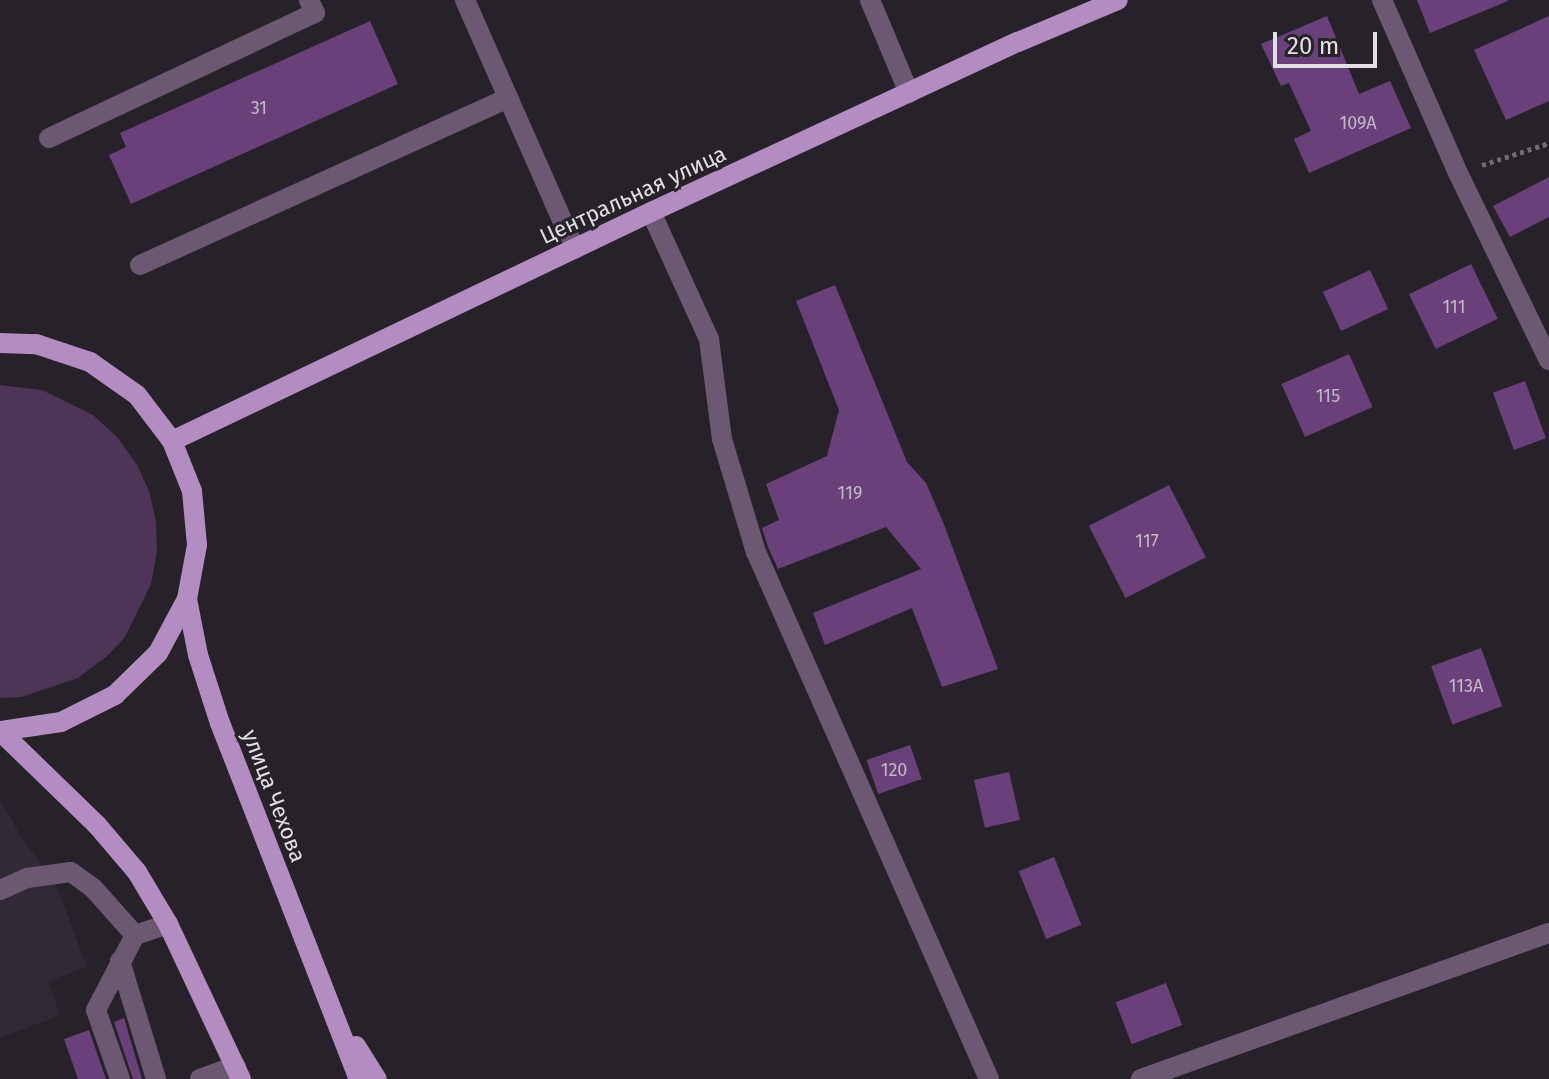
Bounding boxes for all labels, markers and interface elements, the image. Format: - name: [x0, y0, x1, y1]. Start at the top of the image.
- scale bar: [1277, 16, 1381, 66]
- text: 20 m: [1287, 32, 1339, 60]
- house number: 31: [251, 97, 267, 119]
- house number: 109А: [1339, 112, 1377, 134]
- street label: Центральная улица: [536, 140, 730, 250]
- house number: 111: [1443, 296, 1465, 318]
- house number: 115: [1316, 385, 1340, 407]
- house number: 119: [838, 482, 862, 504]
- house number: 117: [1135, 530, 1159, 552]
- house number: 113А: [1449, 675, 1483, 697]
- street label: улица Чехова: [237, 726, 311, 866]
- house number: 120: [881, 759, 907, 781]

